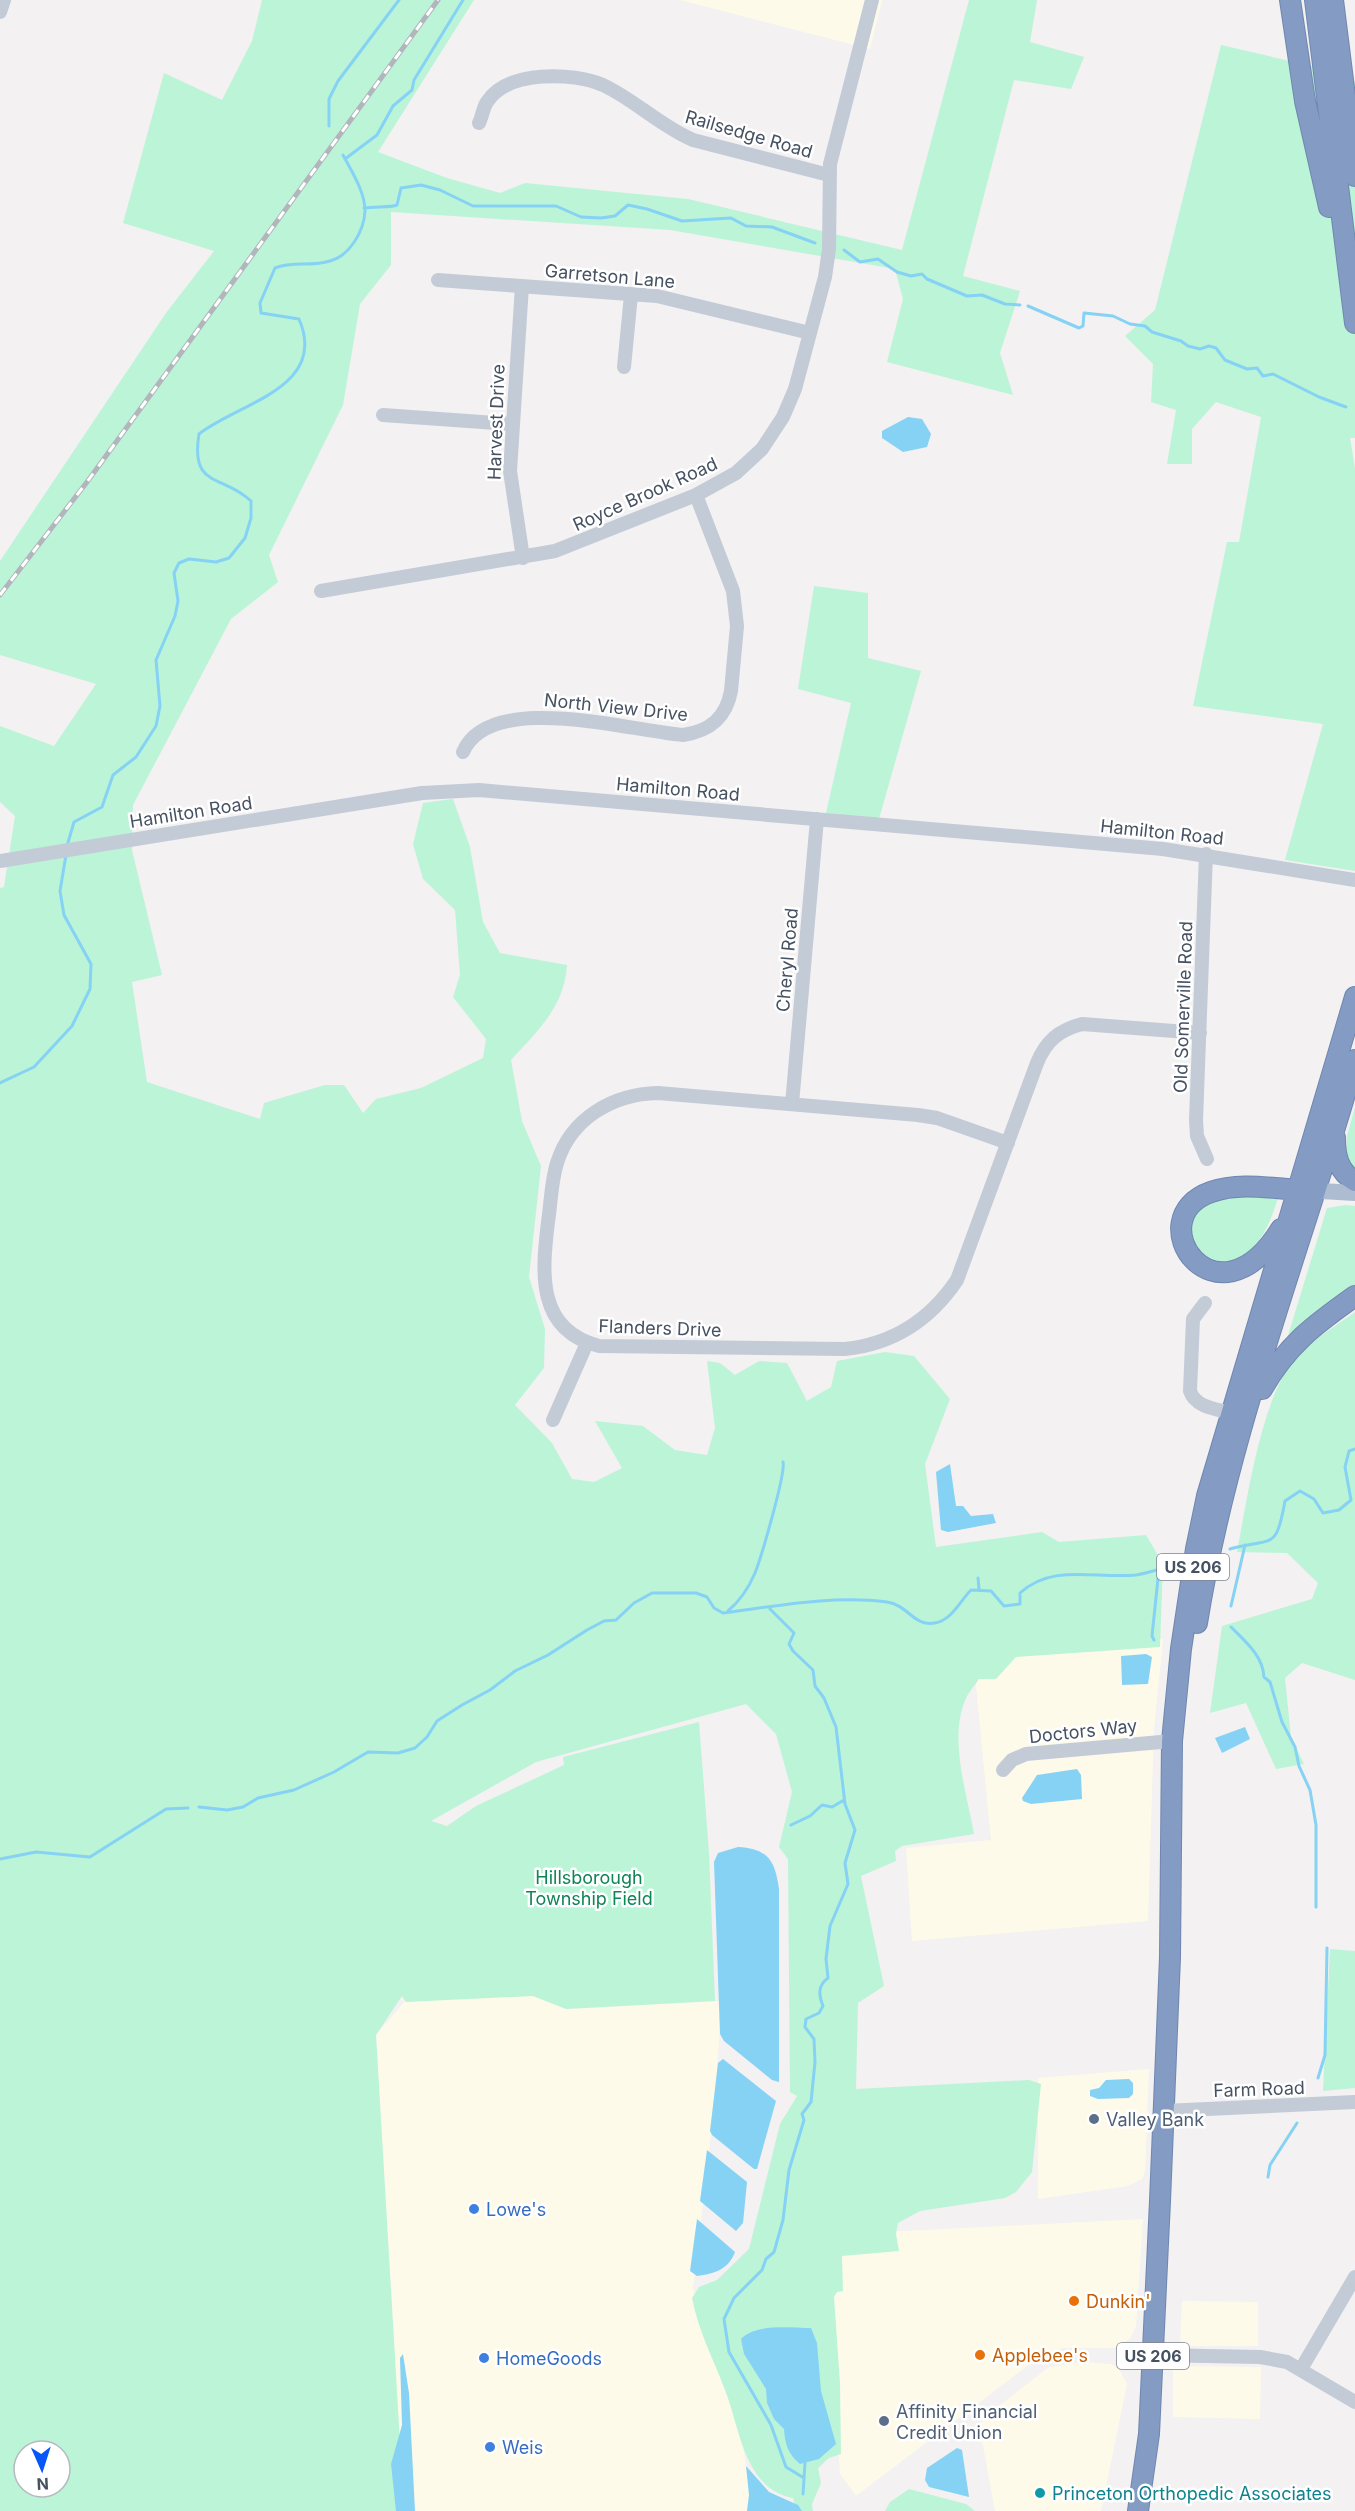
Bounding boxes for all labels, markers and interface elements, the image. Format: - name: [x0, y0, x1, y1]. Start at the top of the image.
- street label: Railsedge Road: [683, 106, 815, 162]
- street label: Garretson Lane: [544, 260, 676, 292]
- street label: Harvest Drive: [483, 364, 509, 480]
- street label: Royce Brook Road: [570, 453, 720, 535]
- street label: North View Drive: [543, 689, 689, 725]
- street label: Hamilton Road: [615, 773, 741, 805]
- street label: Hamilton Road: [128, 792, 254, 832]
- street label: Hamilton Road: [1099, 815, 1225, 849]
- street label: Cheryl Road: [772, 907, 802, 1013]
- street label: Old Somerville Road: [1170, 921, 1196, 1093]
- street label: Flanders Drive: [598, 1315, 722, 1341]
- road number: US 206: [1157, 1554, 1229, 1580]
- street label: Doctors Way: [1028, 1715, 1138, 1747]
- park label: Hillsborough Township Field: [525, 1867, 653, 1909]
- street label: Farm Road: [1213, 2077, 1305, 2101]
- place label: Valley Bank: [1106, 2109, 1204, 2130]
- marker: Valley Bank: [1087, 2112, 1101, 2126]
- place label: Lowe's: [486, 2199, 546, 2220]
- marker: Lowe's: [467, 2202, 481, 2216]
- place label: Dunkin': [1086, 2291, 1151, 2312]
- marker: Dunkin': [1067, 2294, 1081, 2308]
- road number: US 206: [1117, 2343, 1189, 2369]
- place label: Applebee's: [992, 2345, 1088, 2366]
- place label: HomeGoods: [496, 2348, 602, 2369]
- marker: Applebee's: [973, 2348, 987, 2362]
- marker: HomeGoods: [477, 2351, 491, 2365]
- place label: Affinity Financial Credit Union: [896, 2401, 1037, 2443]
- marker: Affinity Financial Credit Union: [877, 2414, 891, 2428]
- place label: Weis: [502, 2437, 543, 2458]
- north arrow: [12, 2439, 72, 2499]
- marker: Weis: [483, 2440, 497, 2454]
- text: N: [36, 2474, 49, 2494]
- place label: Princeton Orthopedic Associates: [1052, 2483, 1332, 2504]
- marker: Princeton Orthopedic Associates: [1033, 2486, 1047, 2500]

